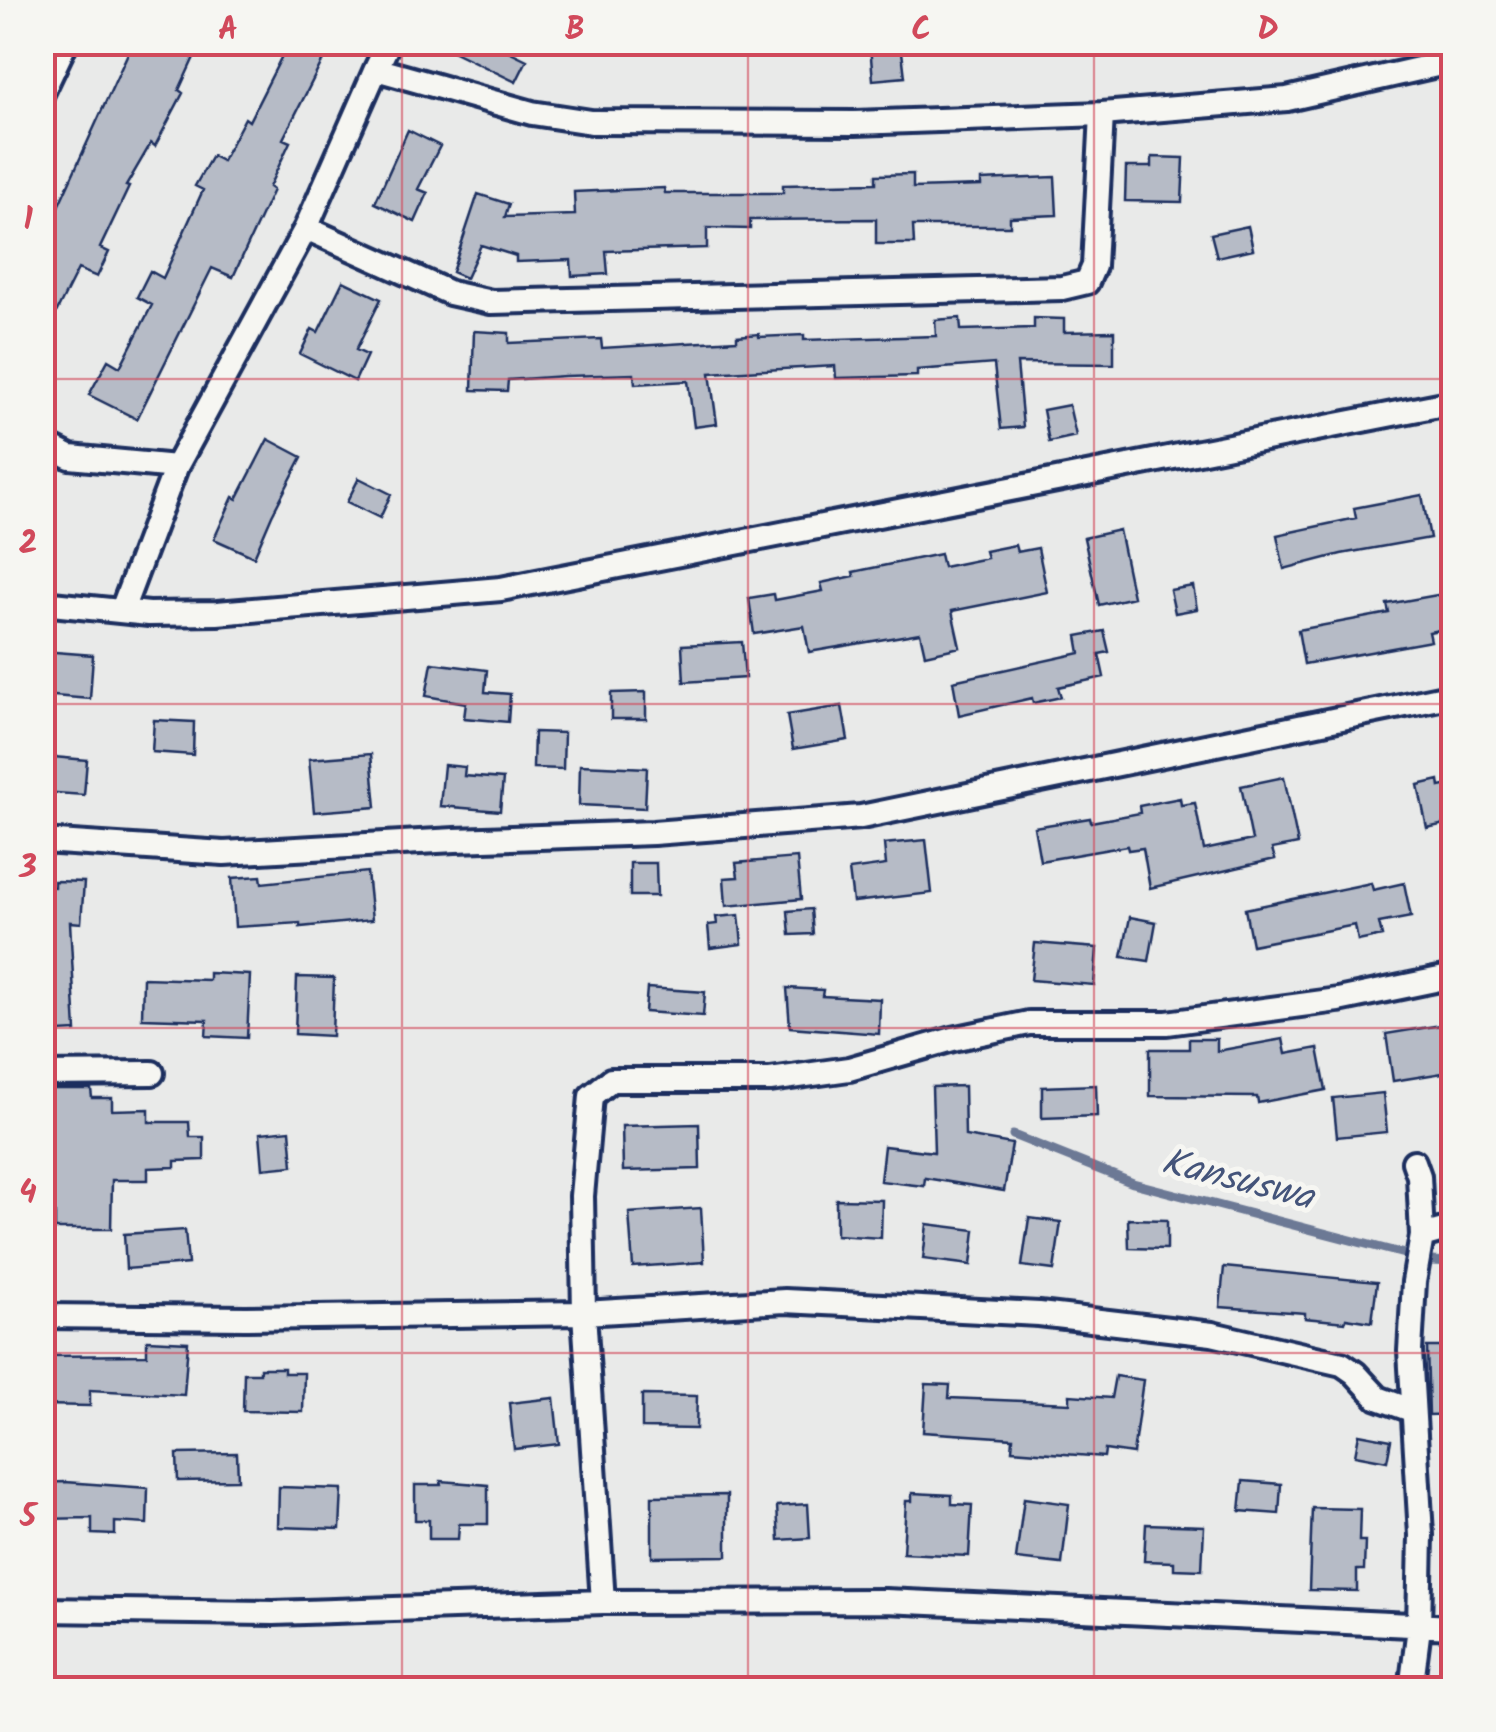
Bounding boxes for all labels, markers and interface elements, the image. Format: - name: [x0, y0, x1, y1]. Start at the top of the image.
- text: A: [218, 5, 238, 56]
- text: B: [565, 5, 585, 56]
- text: C: [911, 5, 931, 56]
- text: D: [1257, 5, 1279, 56]
- text: 1: [23, 195, 33, 246]
- text: 2: [19, 519, 37, 570]
- text: 3: [18, 843, 37, 894]
- water label: Kansuswa: [1155, 1133, 1322, 1229]
- text: 4: [19, 1168, 37, 1219]
- text: 5: [19, 1492, 39, 1543]

